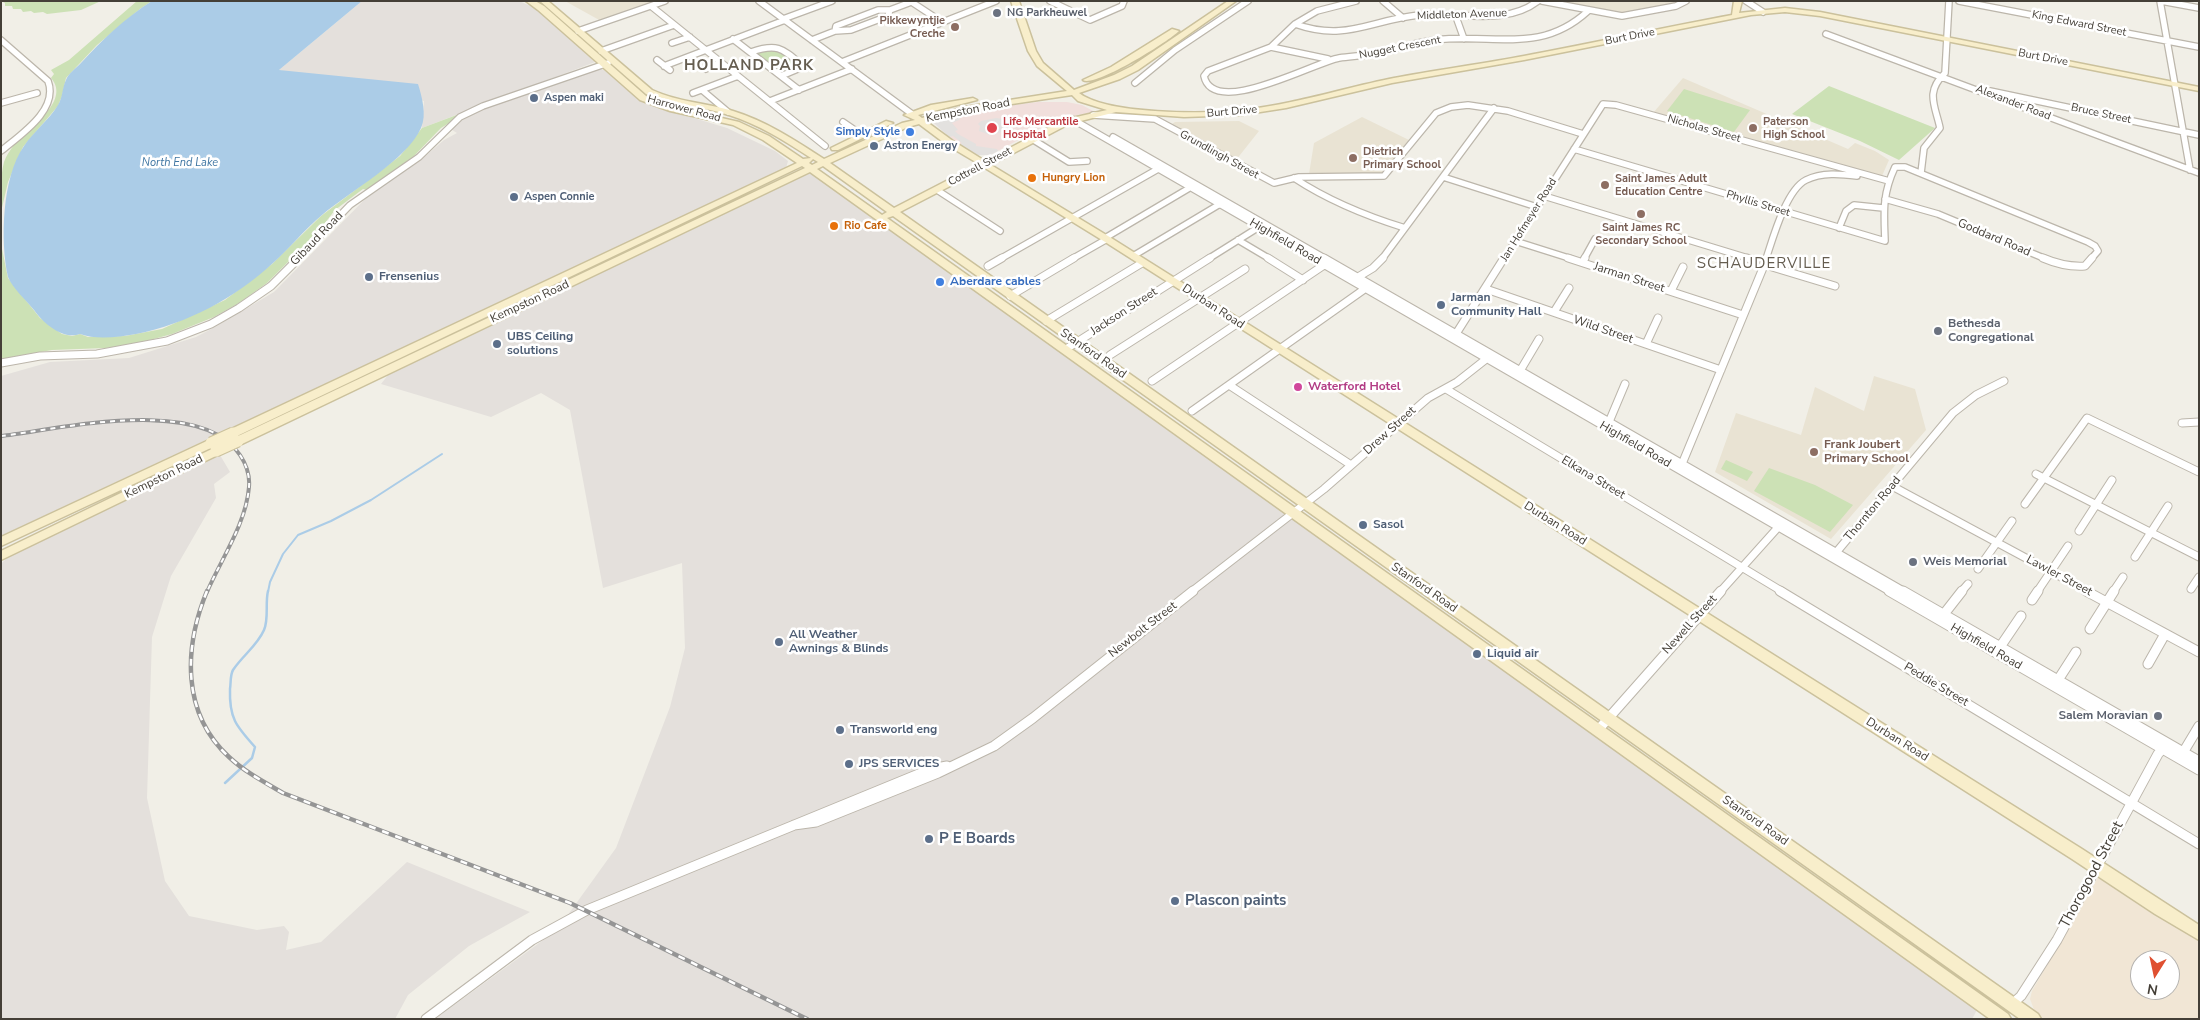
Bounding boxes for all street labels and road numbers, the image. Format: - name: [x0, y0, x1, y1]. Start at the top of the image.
- street label: Middleton Avenue: [1417, 7, 1507, 23]
- street label: King Edward Street: [2031, 8, 2127, 40]
- street label: Burt Drive: [1604, 26, 1656, 48]
- street label: Nugget Crescent: [1358, 34, 1442, 62]
- street label: Burt Drive: [2017, 47, 2069, 69]
- street label: Alexander Road: [1974, 83, 2052, 123]
- street label: Harrower Road: [646, 93, 722, 125]
- street label: Kempston Road: [925, 96, 1011, 126]
- street label: Bruce Street: [2070, 101, 2132, 127]
- street label: Burt Drive: [1206, 103, 1258, 121]
- street label: Nicholas Street: [1666, 112, 1742, 146]
- street label: Grundlingh Street: [1177, 128, 1261, 182]
- street label: Cottrell Street: [946, 145, 1014, 189]
- street label: Jan Hofmeyer Road: [1498, 176, 1560, 264]
- street label: Phyllis Street: [1725, 188, 1791, 220]
- street label: Gibaud Road: [288, 209, 346, 269]
- street label: Highfield Road: [1247, 216, 1323, 268]
- street label: Goddard Road: [1955, 216, 2033, 260]
- street label: Jarman Street: [1592, 260, 1666, 296]
- street label: Kempston Road: [488, 277, 572, 327]
- street label: Durban Road: [1179, 282, 1247, 332]
- street label: Jackson Street: [1088, 285, 1160, 339]
- street label: Wild Street: [1571, 313, 1635, 347]
- street label: Stanford Road: [1057, 326, 1129, 382]
- street label: Drew Street: [1361, 404, 1419, 458]
- street label: Highfield Road: [1597, 419, 1673, 471]
- street label: Kempston Road: [122, 452, 206, 502]
- street label: Elkana Street: [1558, 453, 1628, 503]
- street label: Thornton Road: [1842, 474, 1904, 544]
- street label: Durban Road: [1521, 499, 1589, 549]
- street label: Lawler Street: [2023, 553, 2095, 599]
- street label: Stanford Road: [1388, 560, 1460, 616]
- street label: Newell Street: [1660, 592, 1720, 658]
- street label: Newbolt Street: [1106, 599, 1180, 661]
- street label: Highfield Road: [1948, 621, 2024, 673]
- street label: Peddie Street: [1901, 660, 1971, 710]
- street label: Durban Road: [1863, 715, 1931, 765]
- street label: Stanford Road: [1719, 793, 1791, 849]
- street label: Thorogood Street: [2056, 818, 2128, 932]

